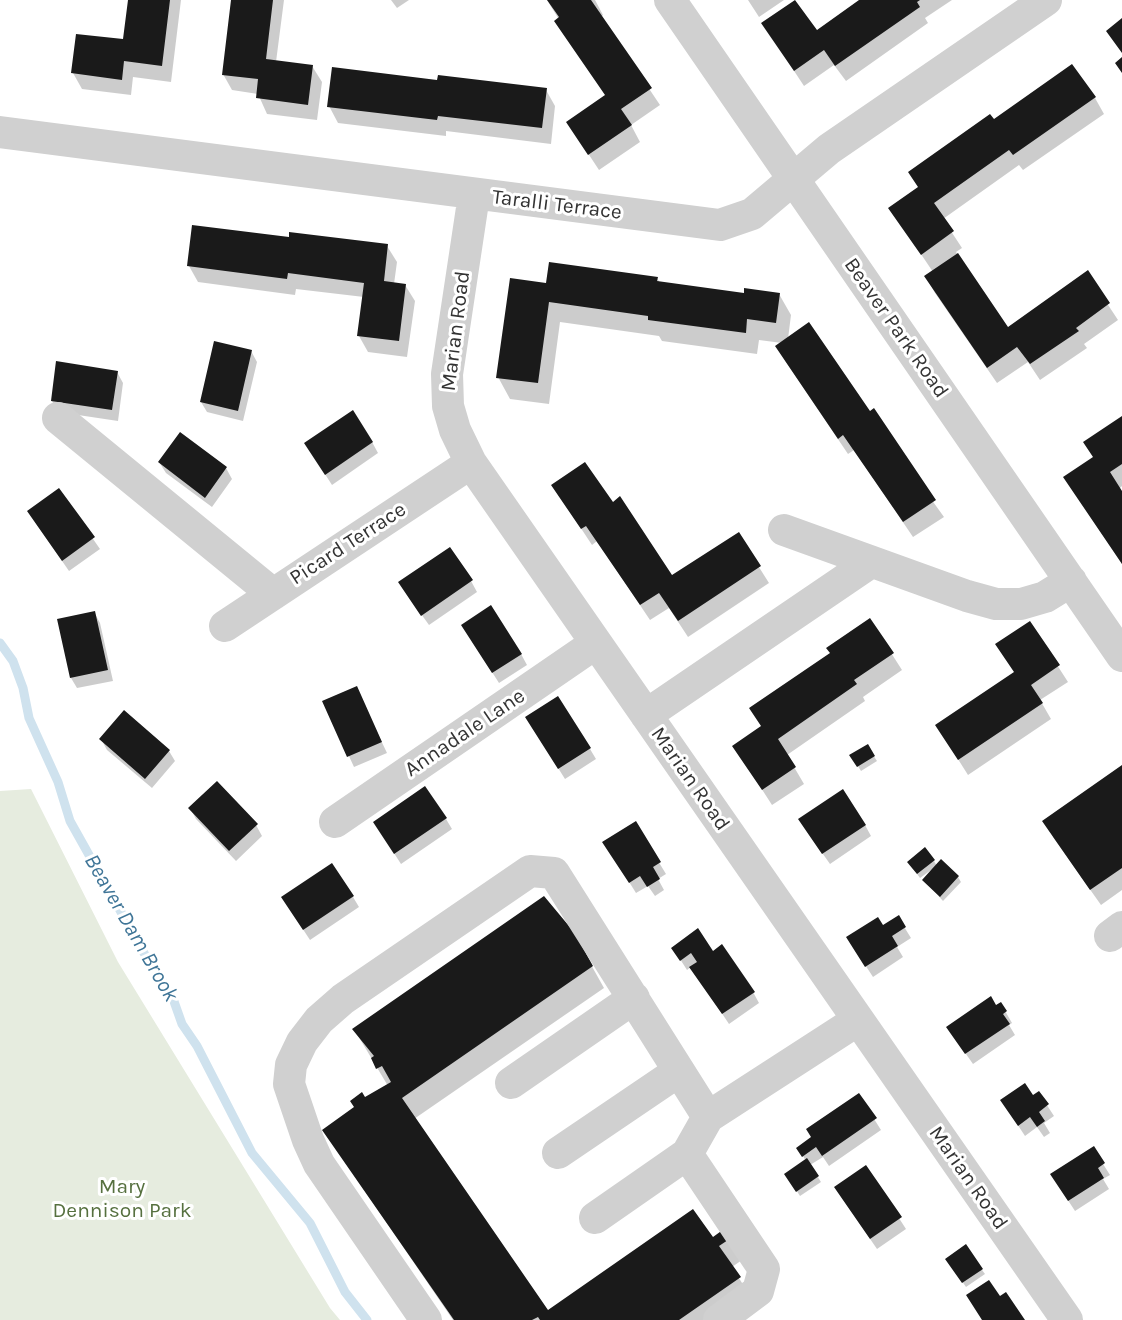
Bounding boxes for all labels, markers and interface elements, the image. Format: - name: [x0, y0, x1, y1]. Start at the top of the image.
- street label: Taralli Terrace: [491, 185, 623, 225]
- street label: Beaver Park Road: [838, 253, 954, 403]
- street label: Marian Road: [436, 270, 476, 392]
- street label: Picard Terrace: [285, 497, 411, 591]
- street label: Annadale Lane: [400, 684, 530, 782]
- street label: Marian Road: [645, 722, 735, 836]
- water label: Beaver Dam Brook: [78, 850, 184, 1006]
- street label: Marian Road: [923, 1121, 1013, 1235]
- park label: Mary Dennison Park: [52, 1174, 192, 1224]

